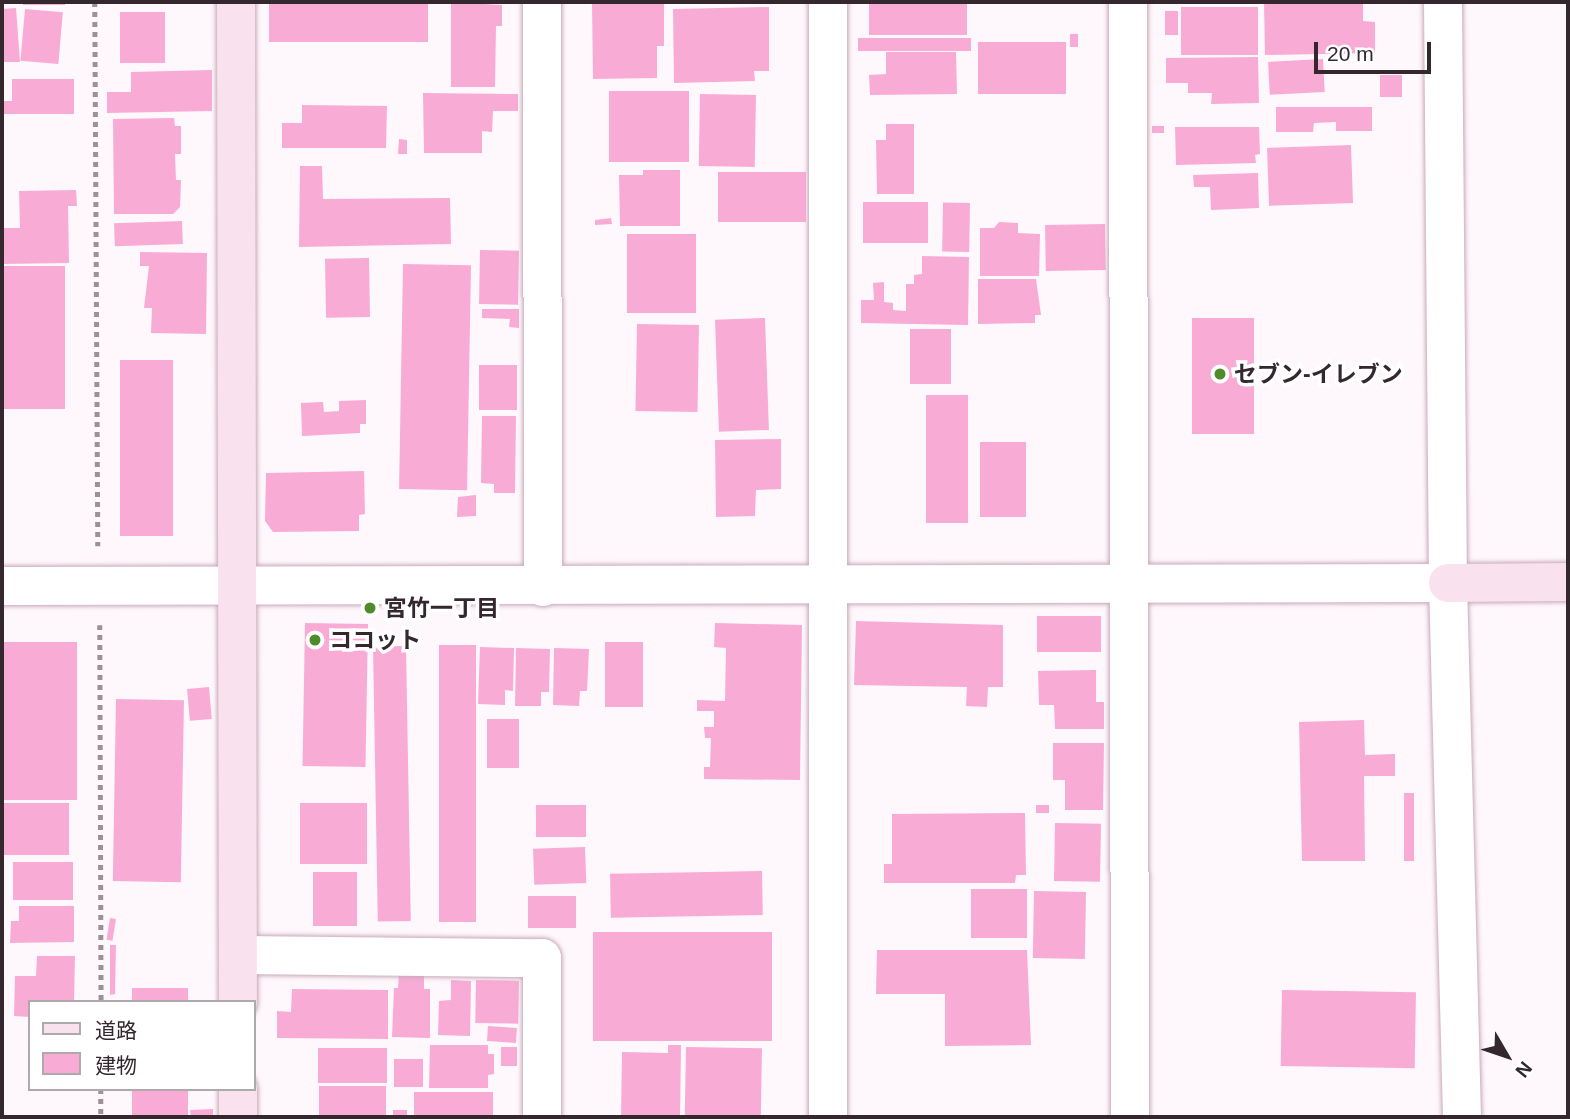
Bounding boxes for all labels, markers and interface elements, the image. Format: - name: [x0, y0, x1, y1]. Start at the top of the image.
- scale bar: [1318, 28, 1435, 72]
- text: 20 m: [1327, 42, 1374, 65]
- place label: セブン-イレブン: [1234, 360, 1403, 388]
- marker: セブン-イレブン: [1212, 366, 1228, 382]
- place label: 宮竹一丁目: [384, 594, 499, 622]
- marker: 宮竹一丁目: [362, 600, 378, 616]
- place label: ココット: [329, 626, 421, 654]
- marker: ココット: [307, 632, 323, 648]
- legend: [28, 1000, 256, 1091]
- text: 道路: [95, 1019, 137, 1042]
- north arrow: [1472, 1021, 1542, 1091]
- text: 建物: [95, 1054, 137, 1077]
- text: N: [1511, 1058, 1536, 1081]

